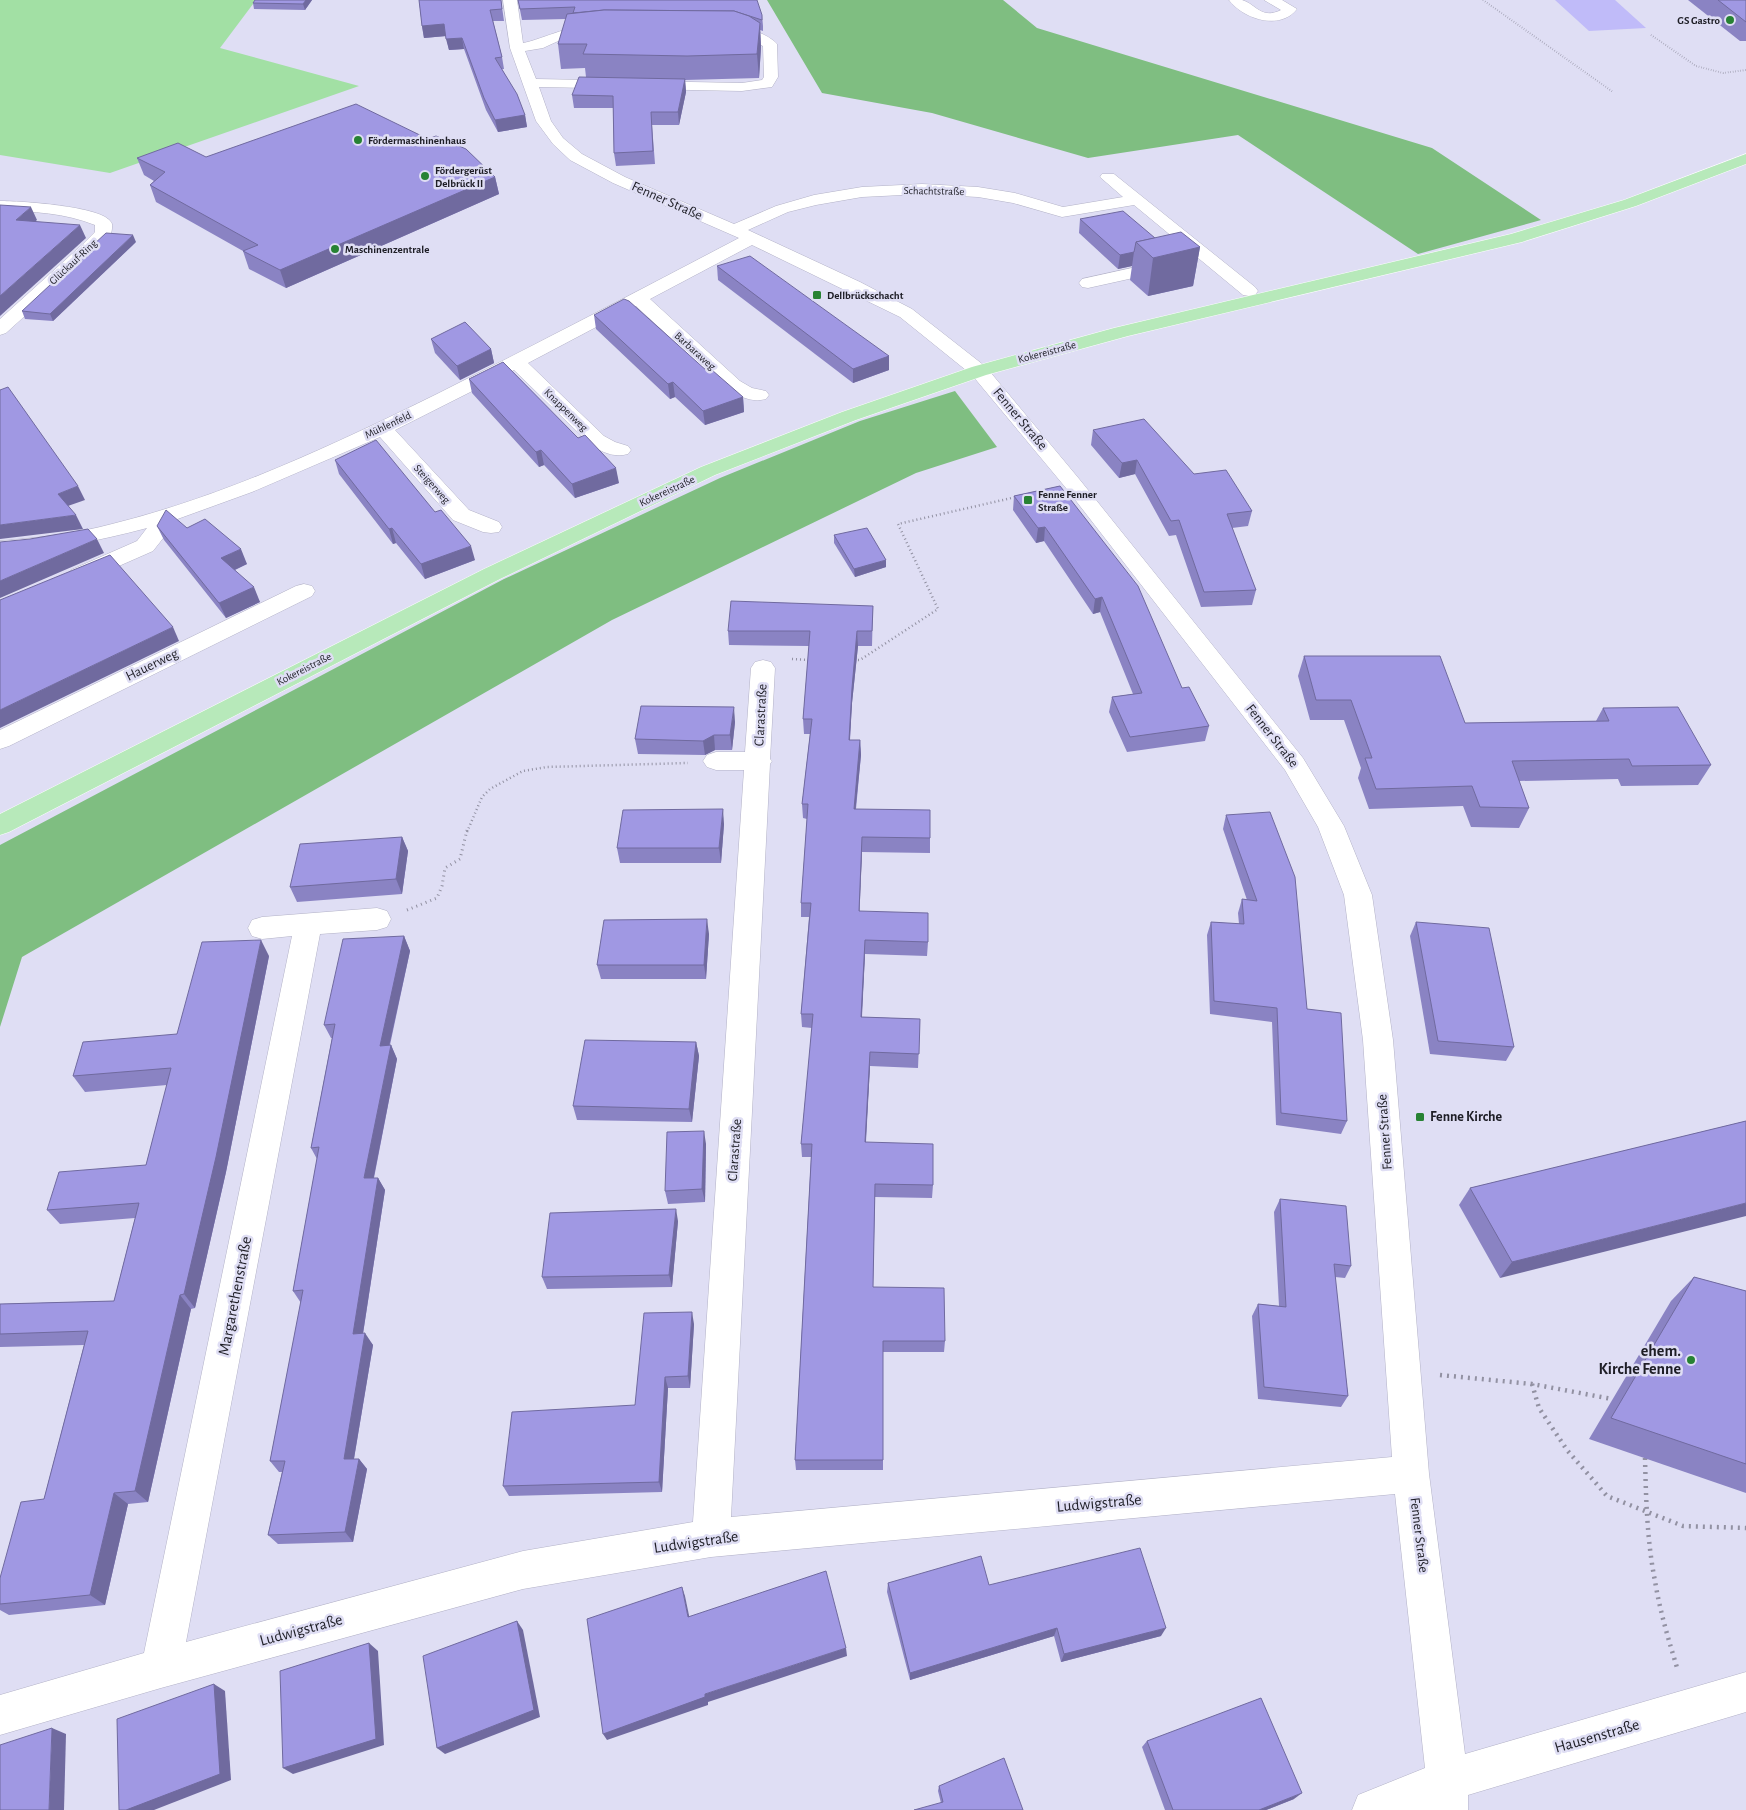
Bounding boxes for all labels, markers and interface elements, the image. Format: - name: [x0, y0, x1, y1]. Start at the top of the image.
- marker: GS Gastro: [1724, 14, 1736, 26]
- place label: GS Gastro: [1677, 15, 1721, 26]
- marker: Fördermaschinenhaus: [352, 134, 364, 146]
- place label: Fördermaschinenhaus: [368, 135, 466, 146]
- place label: Fördergerüst Delbrück II: [435, 165, 492, 189]
- marker: Fördergerüst Delbrück II: [419, 170, 431, 182]
- street label: Fenner Straße: [630, 179, 704, 223]
- street label: Schachtstraße: [904, 185, 964, 197]
- street label: Glückauf-Ring: [47, 237, 99, 287]
- marker: Maschinenzentrale: [329, 243, 341, 255]
- place label: Maschinenzentrale: [345, 244, 429, 255]
- marker: Dellbrückschacht: [811, 289, 823, 301]
- place label: Dellbrückschacht: [827, 290, 904, 301]
- street label: Barbaraweg: [672, 330, 718, 373]
- street label: Kokereistraße: [1017, 339, 1077, 365]
- street label: Fenner Straße: [990, 385, 1050, 453]
- street label: Knappenweg: [542, 387, 590, 434]
- street label: Mühlenfeld: [363, 409, 413, 441]
- street label: Steigerweg: [412, 462, 453, 506]
- street label: Kokereistraße: [638, 473, 696, 509]
- place label: Fenne Fenner Straße: [1038, 489, 1097, 513]
- marker: Fenne Fenner Straße: [1022, 494, 1034, 506]
- street label: Hauerweg: [124, 646, 181, 684]
- street label: Kokereistraße: [275, 651, 333, 687]
- street label: Clarastraße: [752, 683, 770, 747]
- street label: Fenner Straße: [1243, 702, 1301, 770]
- street label: Fenner Straße: [1375, 1094, 1395, 1170]
- place label: Fenne Kirche: [1430, 1110, 1503, 1124]
- marker: Fenne Kirche: [1414, 1111, 1426, 1123]
- street label: Clarastraße: [726, 1118, 744, 1182]
- street label: Margarethenstraße: [216, 1235, 254, 1357]
- place label: ehem. Kirche Fenne: [1599, 1343, 1681, 1377]
- marker: ehem. Kirche Fenne: [1685, 1354, 1697, 1366]
- street label: Ludwigstraße: [1056, 1491, 1142, 1515]
- street label: Fenner Straße: [1407, 1497, 1431, 1573]
- street label: Ludwigstraße: [653, 1528, 739, 1556]
- street label: Ludwigstraße: [258, 1611, 344, 1649]
- street label: Hausenstraße: [1553, 1716, 1641, 1756]

